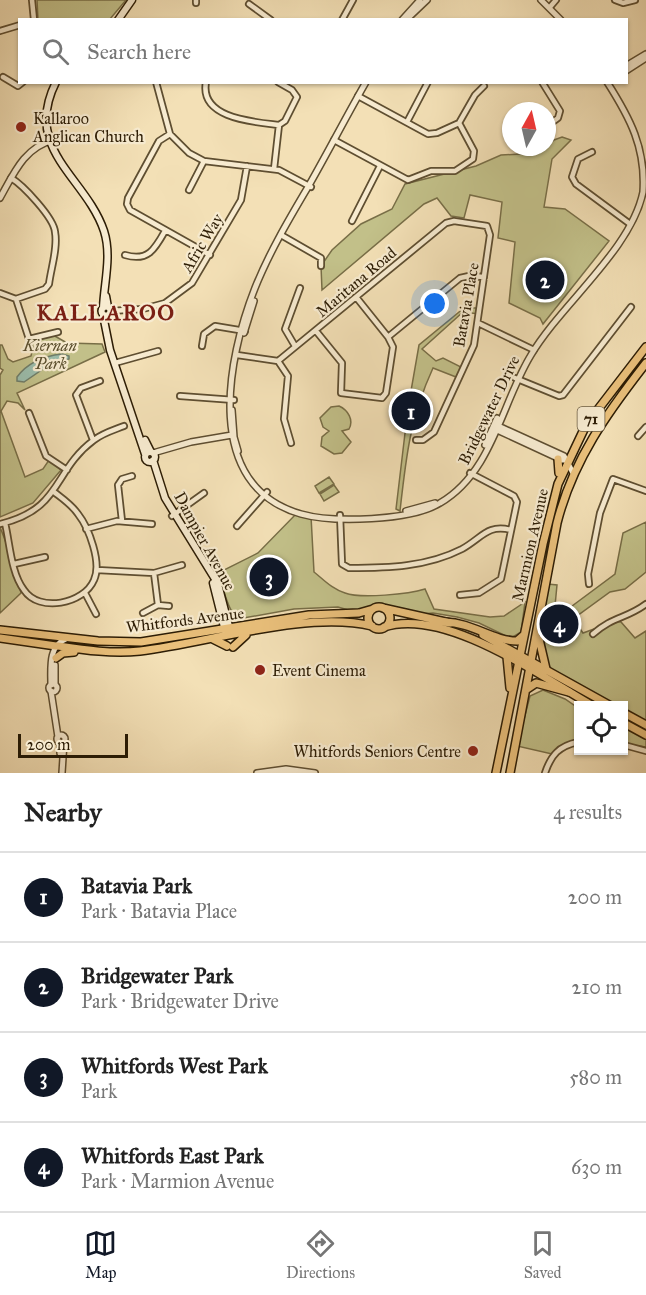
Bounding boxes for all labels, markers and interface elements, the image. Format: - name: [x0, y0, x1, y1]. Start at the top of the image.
- search box: [18, 18, 628, 84]
- icon: search: [39, 35, 72, 68]
- text: Search here: [87, 38, 191, 65]
- north arrow: [502, 102, 556, 156]
- place label: Kallaroo Anglican Church: [32, 109, 144, 147]
- marker: Kallaroo Anglican Church: [14, 120, 28, 134]
- street label: Afric Way: [177, 210, 227, 277]
- street label: Maritana Road: [312, 243, 400, 321]
- pin: 2: [526, 258, 564, 302]
- street label: Batavia Place: [449, 261, 483, 349]
- your location: [420, 289, 449, 318]
- district label: KALLAROO: [37, 299, 175, 326]
- park label: Kiernan Park: [22, 336, 77, 373]
- street label: Bridgewater Drive: [454, 352, 525, 468]
- pin: 1: [392, 388, 430, 434]
- road number: 71: [578, 407, 604, 431]
- street label: Marmion Avenue: [508, 486, 552, 603]
- street label: Dampier Avenue: [170, 489, 240, 594]
- pin: 3: [250, 554, 288, 600]
- pin: 4: [540, 602, 578, 646]
- street label: Whitfords Avenue: [125, 603, 245, 637]
- place label: Event Cinema: [272, 661, 366, 680]
- marker: Event Cinema: [253, 663, 267, 677]
- map controls: [574, 701, 628, 755]
- button: locate: [574, 701, 628, 755]
- scale bar: [18, 731, 128, 758]
- text: 200 m: [27, 735, 70, 754]
- place label: Whitfords Seniors Centre: [294, 742, 461, 761]
- marker: Whitfords Seniors Centre: [466, 744, 480, 758]
- text: Nearby: [24, 796, 102, 828]
- text: 4 results: [553, 800, 622, 824]
- text: Batavia Park: [81, 872, 192, 899]
- text: 1: [40, 885, 47, 909]
- text: 200 m: [568, 885, 622, 909]
- text: Park · Batavia Place: [81, 899, 237, 923]
- text: Bridgewater Park: [81, 962, 234, 989]
- text: 2: [39, 975, 48, 999]
- text: 210 m: [572, 975, 622, 999]
- text: Park · Bridgewater Drive: [81, 989, 279, 1013]
- text: Whitfords West Park: [81, 1052, 268, 1079]
- text: 3: [40, 1065, 48, 1089]
- text: 580 m: [569, 1065, 622, 1089]
- text: Park: [81, 1079, 117, 1103]
- text: Whitfords East Park: [81, 1142, 264, 1169]
- text: 4: [38, 1155, 49, 1179]
- text: 630 m: [571, 1155, 622, 1179]
- text: Park · Marmion Avenue: [81, 1169, 274, 1193]
- tab: Map: [84, 1227, 117, 1282]
- tab: Directions: [286, 1227, 355, 1282]
- tab: Saved: [524, 1227, 562, 1282]

